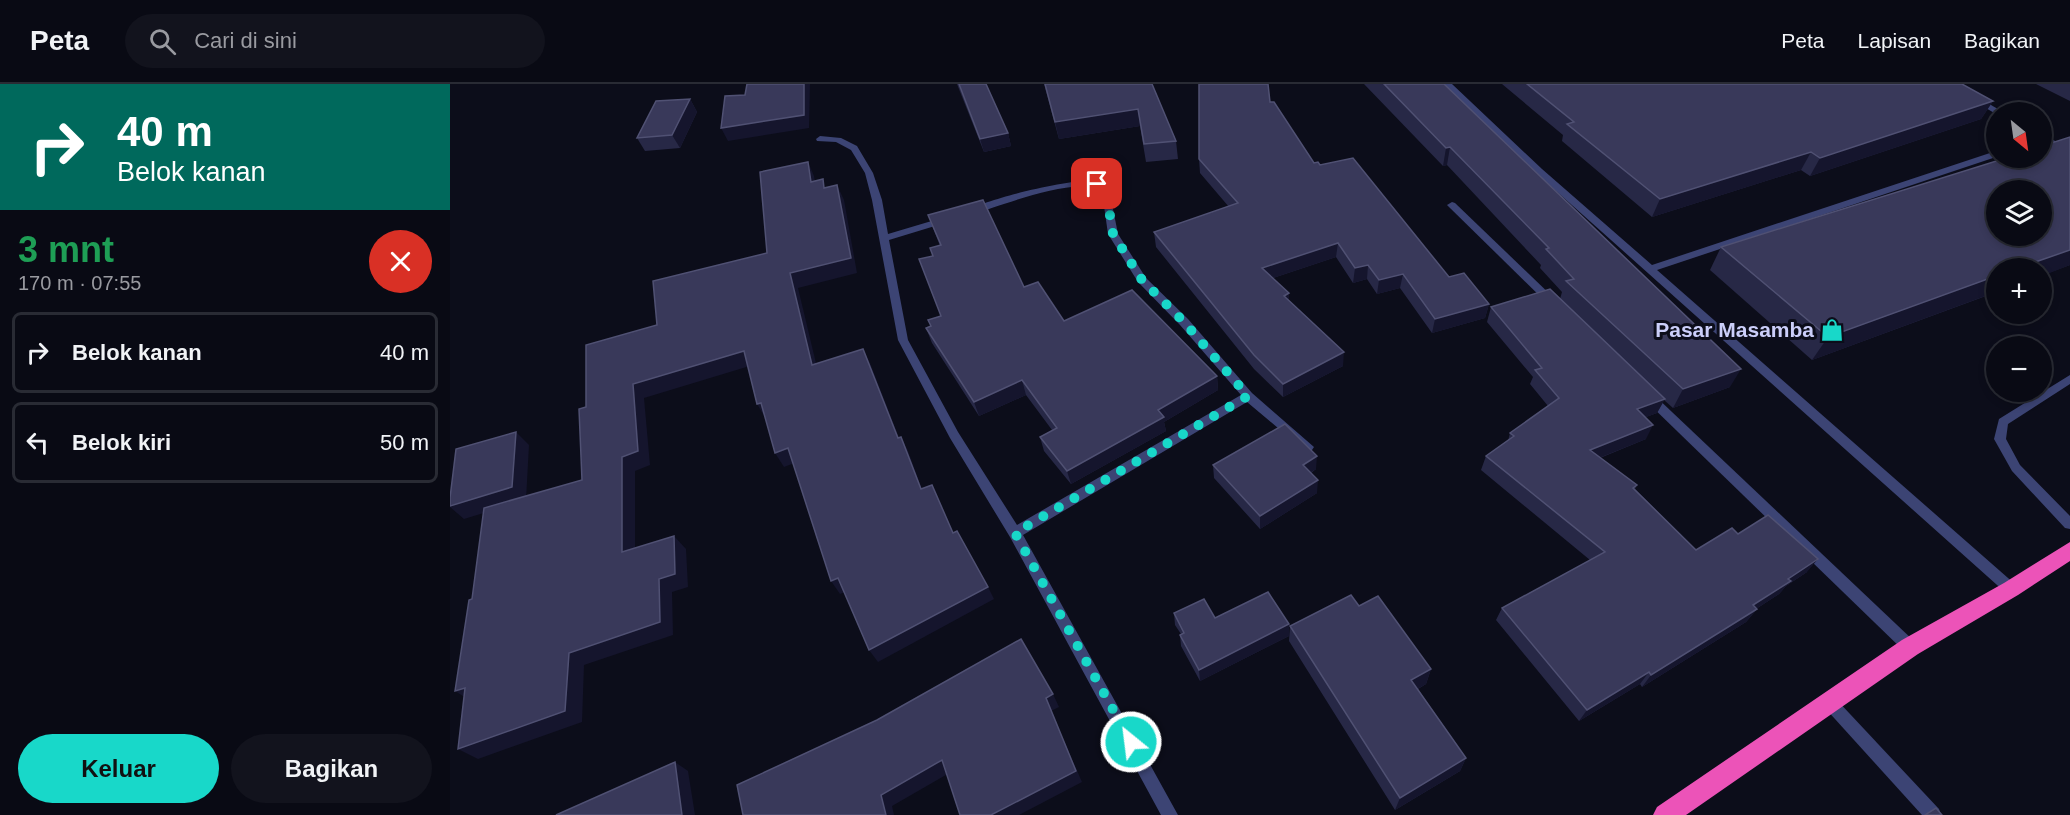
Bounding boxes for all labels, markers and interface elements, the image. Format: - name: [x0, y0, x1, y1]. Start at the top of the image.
- search box: [125, 14, 545, 68]
- text: Peta: [30, 25, 89, 56]
- icon: search: [146, 25, 179, 58]
- text: Cari di sini: [194, 28, 297, 53]
- text: Peta: [1781, 29, 1825, 52]
- text: Lapisan: [1858, 29, 1931, 52]
- text: Bagikan: [1964, 29, 2040, 52]
- north arrow: [1986, 102, 2052, 168]
- map controls: [1986, 102, 2052, 402]
- icon: right: [18, 108, 96, 186]
- text: 40 m: [117, 108, 213, 155]
- text: Belok kanan: [117, 157, 266, 187]
- pin: [1071, 158, 1122, 209]
- icon: arrive: [1080, 167, 1113, 200]
- button: layers: [1986, 180, 2052, 246]
- text: 3 mnt: [18, 229, 114, 270]
- button: close: [369, 230, 432, 293]
- button: +: [1986, 258, 2052, 324]
- text: 170 m · 07:55: [18, 272, 141, 294]
- shop icon: Pasar Masamba: [1819, 317, 1845, 343]
- place label: Pasar Masamba: [1655, 318, 1814, 341]
- icon: right: [21, 336, 54, 369]
- button: −: [1986, 336, 2052, 402]
- text: Belok kanan: [72, 340, 202, 365]
- text: 40 m: [380, 340, 429, 365]
- icon: left: [21, 426, 54, 459]
- text: Belok kiri: [72, 430, 171, 455]
- text: 50 m: [380, 430, 429, 455]
- position arrow: [1099, 710, 1163, 774]
- button: Keluar: [18, 734, 219, 803]
- button: Bagikan: [231, 734, 432, 803]

